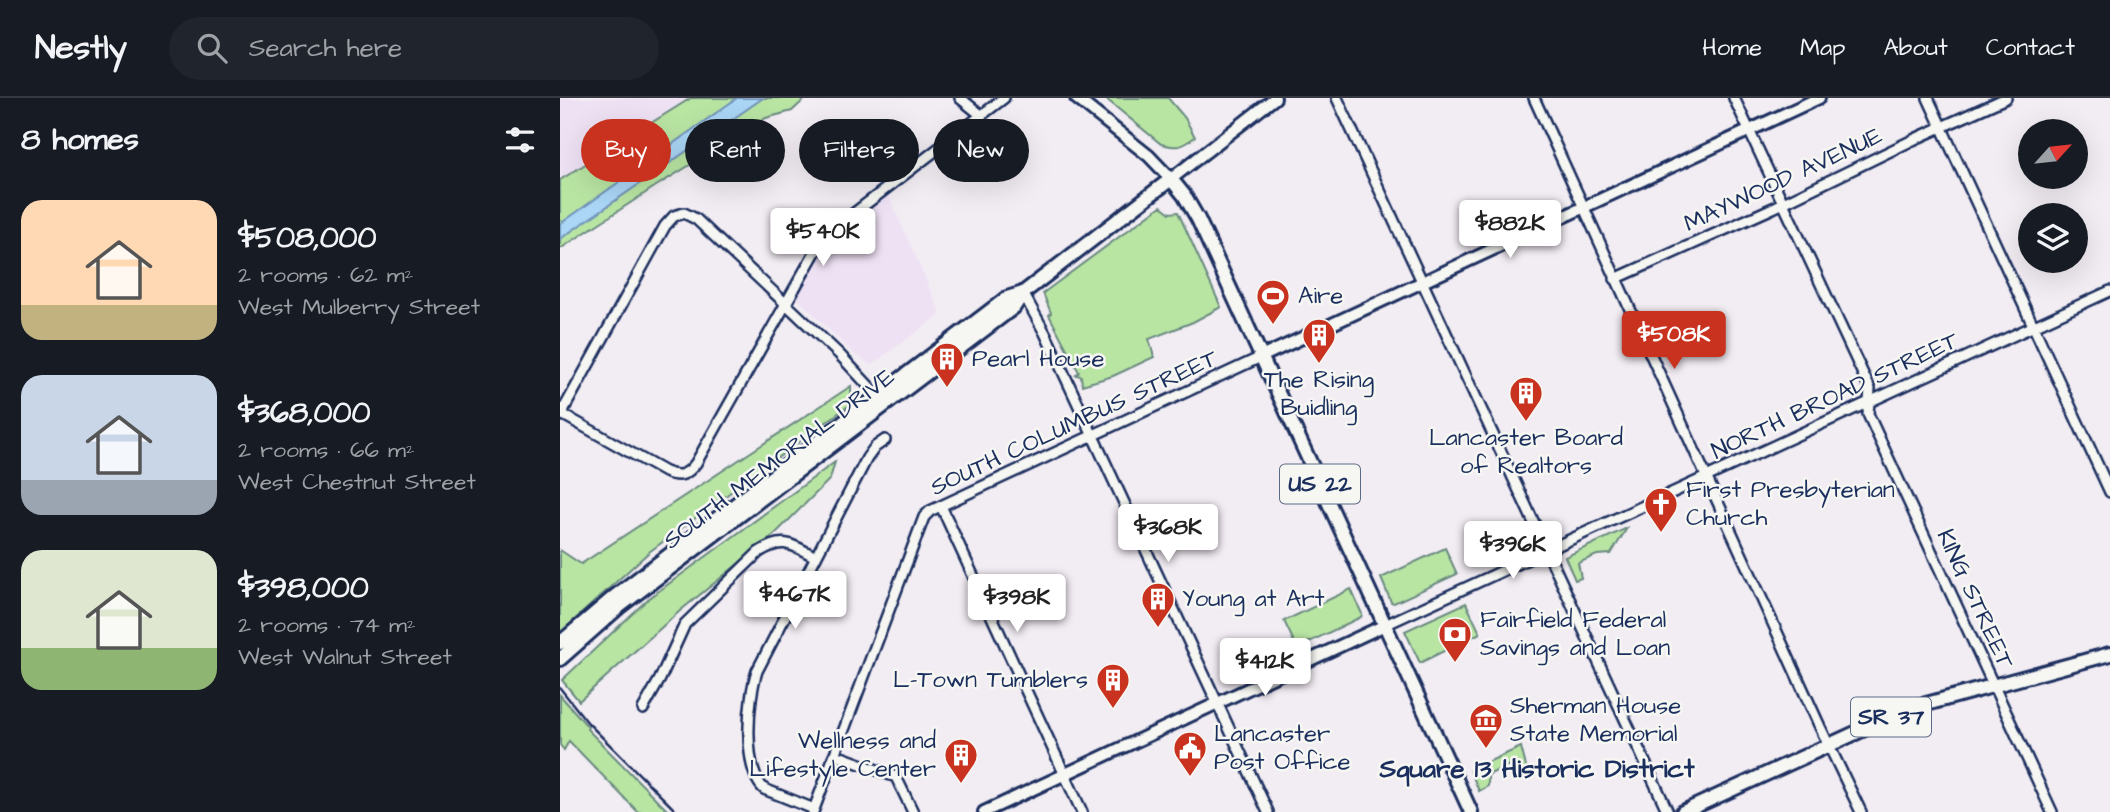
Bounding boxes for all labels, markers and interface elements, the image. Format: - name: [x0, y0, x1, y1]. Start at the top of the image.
- search box: [169, 17, 659, 80]
- text: Nestly: [35, 25, 127, 71]
- icon: search: [193, 29, 231, 67]
- text: Search here: [249, 30, 402, 66]
- text: Home: [1702, 31, 1762, 65]
- text: Map: [1800, 31, 1845, 65]
- text: About: [1883, 31, 1948, 65]
- text: Contact: [1986, 31, 2075, 65]
- text: 8 homes: [21, 119, 139, 161]
- chip: Buy: [581, 119, 671, 182]
- chip: Rent: [685, 119, 785, 182]
- chip: Filters: [799, 119, 919, 182]
- chip: New: [933, 119, 1029, 182]
- street label: MAYWOOD AVENUE: [1678, 119, 1888, 241]
- north arrow: [2018, 119, 2088, 189]
- map controls: [2018, 119, 2088, 273]
- icon: filters: [501, 121, 539, 159]
- pin: $882K: [1461, 200, 1559, 260]
- button: layers: [2018, 203, 2088, 273]
- text: $882K: [1475, 207, 1545, 239]
- pin: $540K: [774, 208, 872, 268]
- text: $540K: [786, 215, 860, 247]
- text: $508,000: [238, 217, 376, 259]
- icon: home: [77, 228, 161, 312]
- text: 2 rooms · 62 m²: [238, 259, 413, 291]
- sports icon: Aire: [1254, 277, 1292, 326]
- place label: Aire: [1298, 279, 1343, 313]
- text: West Mulberry Street: [238, 291, 480, 323]
- pin: $508K: [1625, 312, 1723, 371]
- building icon: The Rising Buidling: [1300, 316, 1338, 365]
- text: $508K: [1638, 318, 1710, 350]
- street label: NORTH BROAD STREET: [1706, 324, 1964, 468]
- building icon: Pearl House: [928, 340, 966, 389]
- street label: SOUTH COLUMBUS STREET: [925, 341, 1223, 505]
- place label: Pearl House: [972, 342, 1104, 376]
- street label: SOUTH MEMORIAL DRIVE: [656, 361, 902, 557]
- place label: The Rising Buidling: [1264, 363, 1374, 426]
- building icon: Lancaster Board of Realtors: [1507, 374, 1545, 423]
- text: $368,000: [238, 392, 370, 434]
- icon: home: [77, 403, 161, 487]
- place label: Lancaster Board of Realtors: [1429, 421, 1623, 483]
- text: 2 rooms · 66 m²: [238, 434, 415, 466]
- road number: US 22: [1280, 464, 1360, 504]
- text: West Chestnut Street: [238, 466, 476, 498]
- place label: First Presbyterian Church: [1686, 473, 1895, 535]
- church icon: First Presbyterian Church: [1642, 485, 1680, 534]
- pin: $368K: [1119, 504, 1217, 564]
- text: $368K: [1134, 511, 1202, 543]
- pin: $396K: [1464, 522, 1562, 581]
- street label: KING STREET: [1928, 524, 2022, 674]
- text: $396K: [1480, 528, 1546, 560]
- text: $398,000: [238, 567, 369, 609]
- pin: $467K: [746, 572, 844, 631]
- pin: $398K: [968, 574, 1066, 634]
- icon: home: [77, 578, 161, 662]
- text: $467K: [760, 578, 830, 610]
- building icon: Young at Art: [1139, 580, 1177, 629]
- text: $398K: [984, 581, 1050, 613]
- place label: Young at Art: [1182, 582, 1325, 617]
- place label: Fairfield Federal Savings and Loan: [1480, 603, 1670, 666]
- text: 2 rooms · 74 m²: [238, 609, 416, 641]
- bank icon: Fairfield Federal Savings and Loan: [1436, 615, 1474, 664]
- pin: $412K: [1216, 638, 1314, 698]
- text: West Walnut Street: [238, 641, 452, 673]
- text: $412K: [1236, 645, 1294, 677]
- building icon: L-Town Tumblers: [1094, 661, 1132, 710]
- place label: L-Town Tumblers: [893, 663, 1088, 697]
- place label: Sherman House State Memorial: [1510, 689, 1681, 751]
- road number: SR 37: [1851, 698, 1931, 736]
- museum icon: Sherman House State Memorial: [1467, 701, 1505, 750]
- place label: Lancaster Post Office: [1214, 717, 1351, 779]
- place label: Wellness and Lifestyle Center: [749, 724, 936, 787]
- public building icon: Lancaster Post Office: [1171, 729, 1209, 778]
- building icon: Wellness and Lifestyle Center: [942, 736, 980, 785]
- district label: Square 13 Historic District: [1379, 751, 1695, 787]

